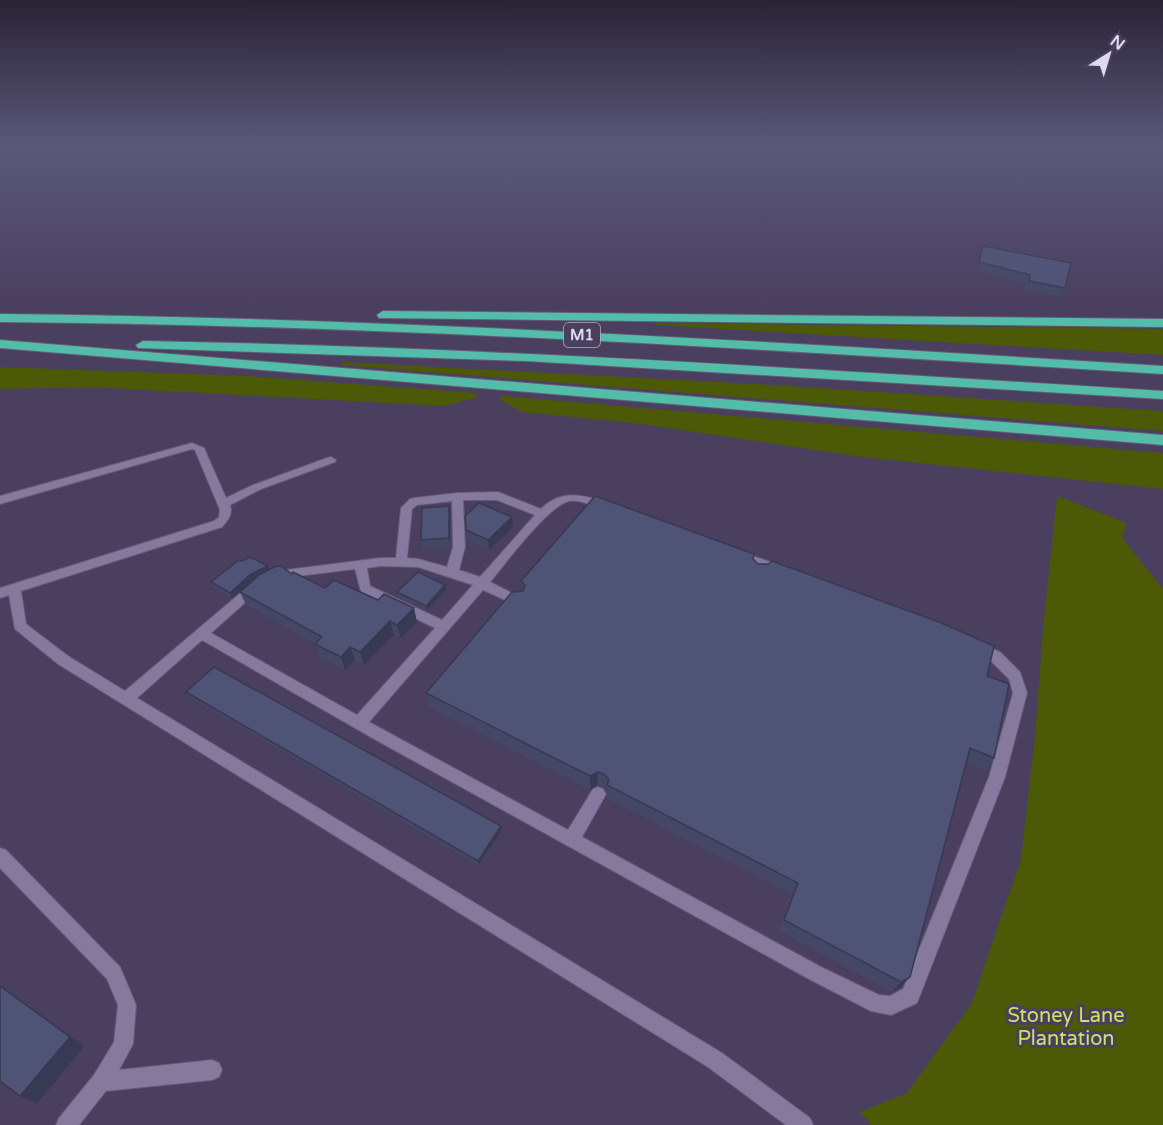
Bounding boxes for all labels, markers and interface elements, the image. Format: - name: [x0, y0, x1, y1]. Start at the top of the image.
- north arrow: [1079, 24, 1139, 84]
- text: N: [1106, 31, 1129, 55]
- road number: M1: [564, 323, 600, 347]
- park label: Stoney Lane Plantation: [1007, 1004, 1125, 1051]

